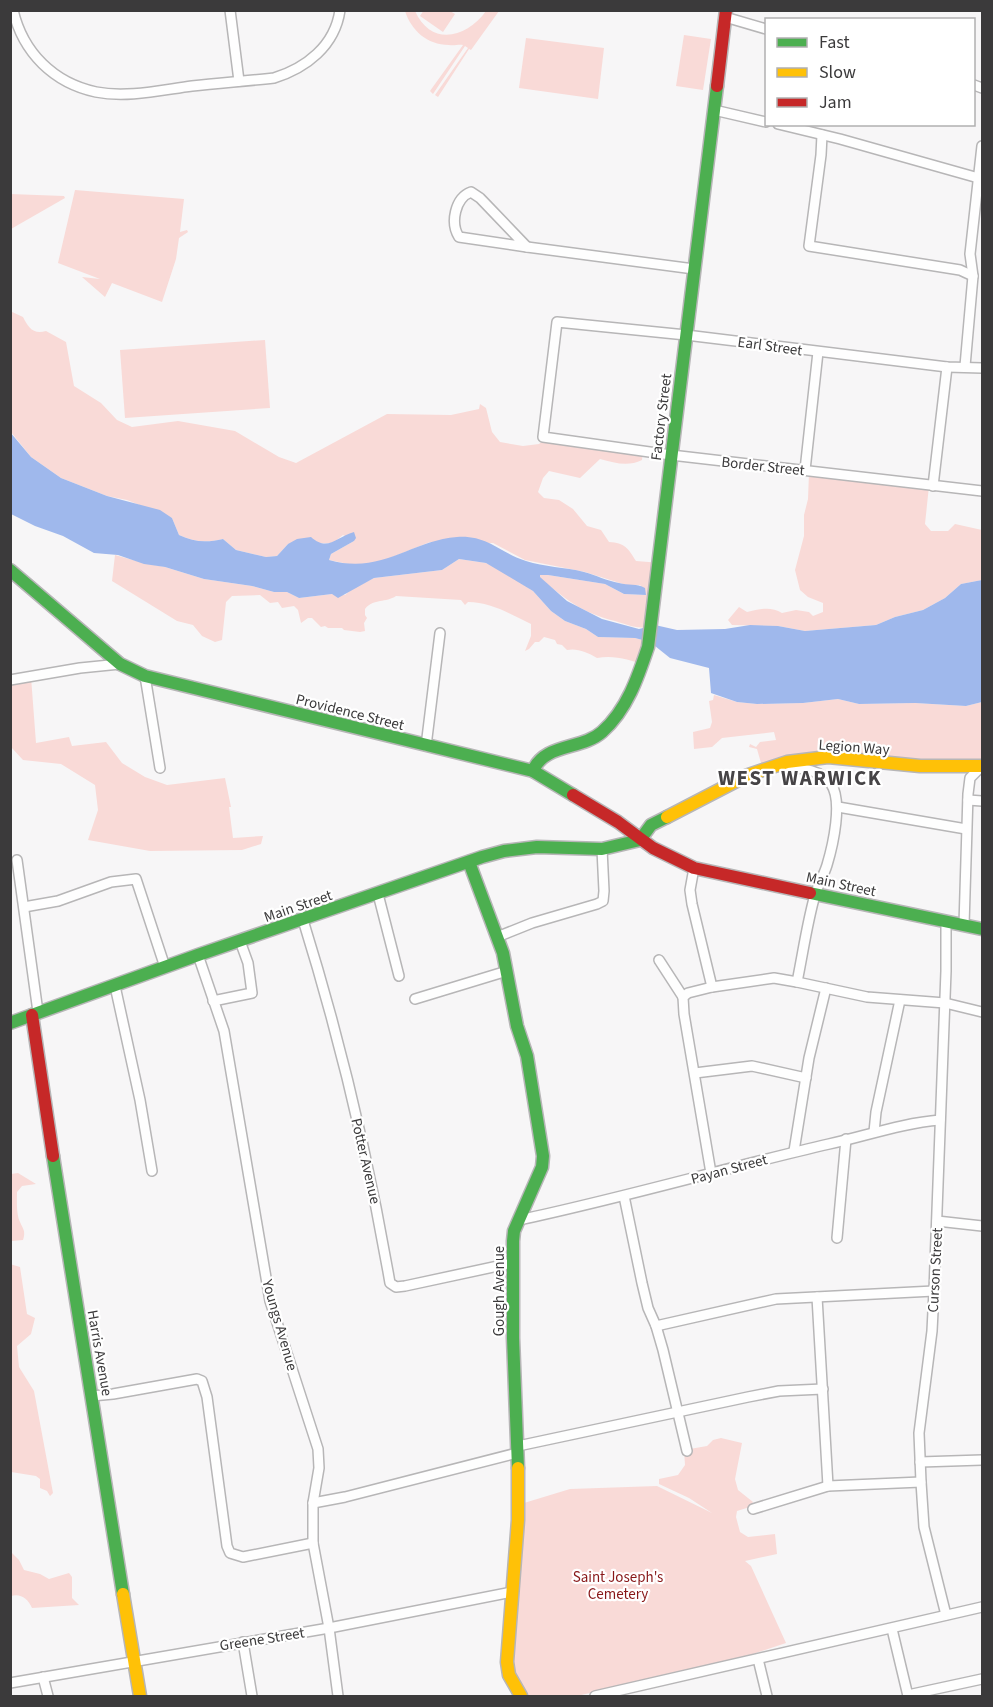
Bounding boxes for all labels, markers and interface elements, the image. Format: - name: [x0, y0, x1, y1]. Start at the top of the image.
- legend: [765, 18, 975, 126]
- text: Fast: [819, 30, 850, 55]
- text: Slow: [819, 60, 856, 85]
- text: Jam: [819, 90, 852, 115]
- street label: Earl Street: [736, 332, 804, 361]
- street label: Factory Street: [646, 372, 677, 462]
- street label: Border Street: [720, 452, 806, 481]
- street label: Providence Street: [294, 689, 406, 736]
- street label: Legion Way: [818, 735, 890, 760]
- district label: WEST WARWICK: [718, 763, 882, 793]
- street label: Main Street: [804, 867, 878, 902]
- street label: Main Street: [261, 885, 335, 928]
- street label: Potter Avenue: [345, 1116, 386, 1206]
- street label: Payan Street: [689, 1149, 770, 1190]
- street label: Curson Street: [923, 1227, 948, 1313]
- street label: Gough Avenue: [489, 1246, 510, 1336]
- street label: Youngs Avenue: [256, 1276, 303, 1373]
- street label: Harris Avenue: [82, 1308, 117, 1398]
- park label: Saint Joseph's Cemetery: [573, 1567, 663, 1605]
- street label: Greene Street: [218, 1622, 306, 1657]

